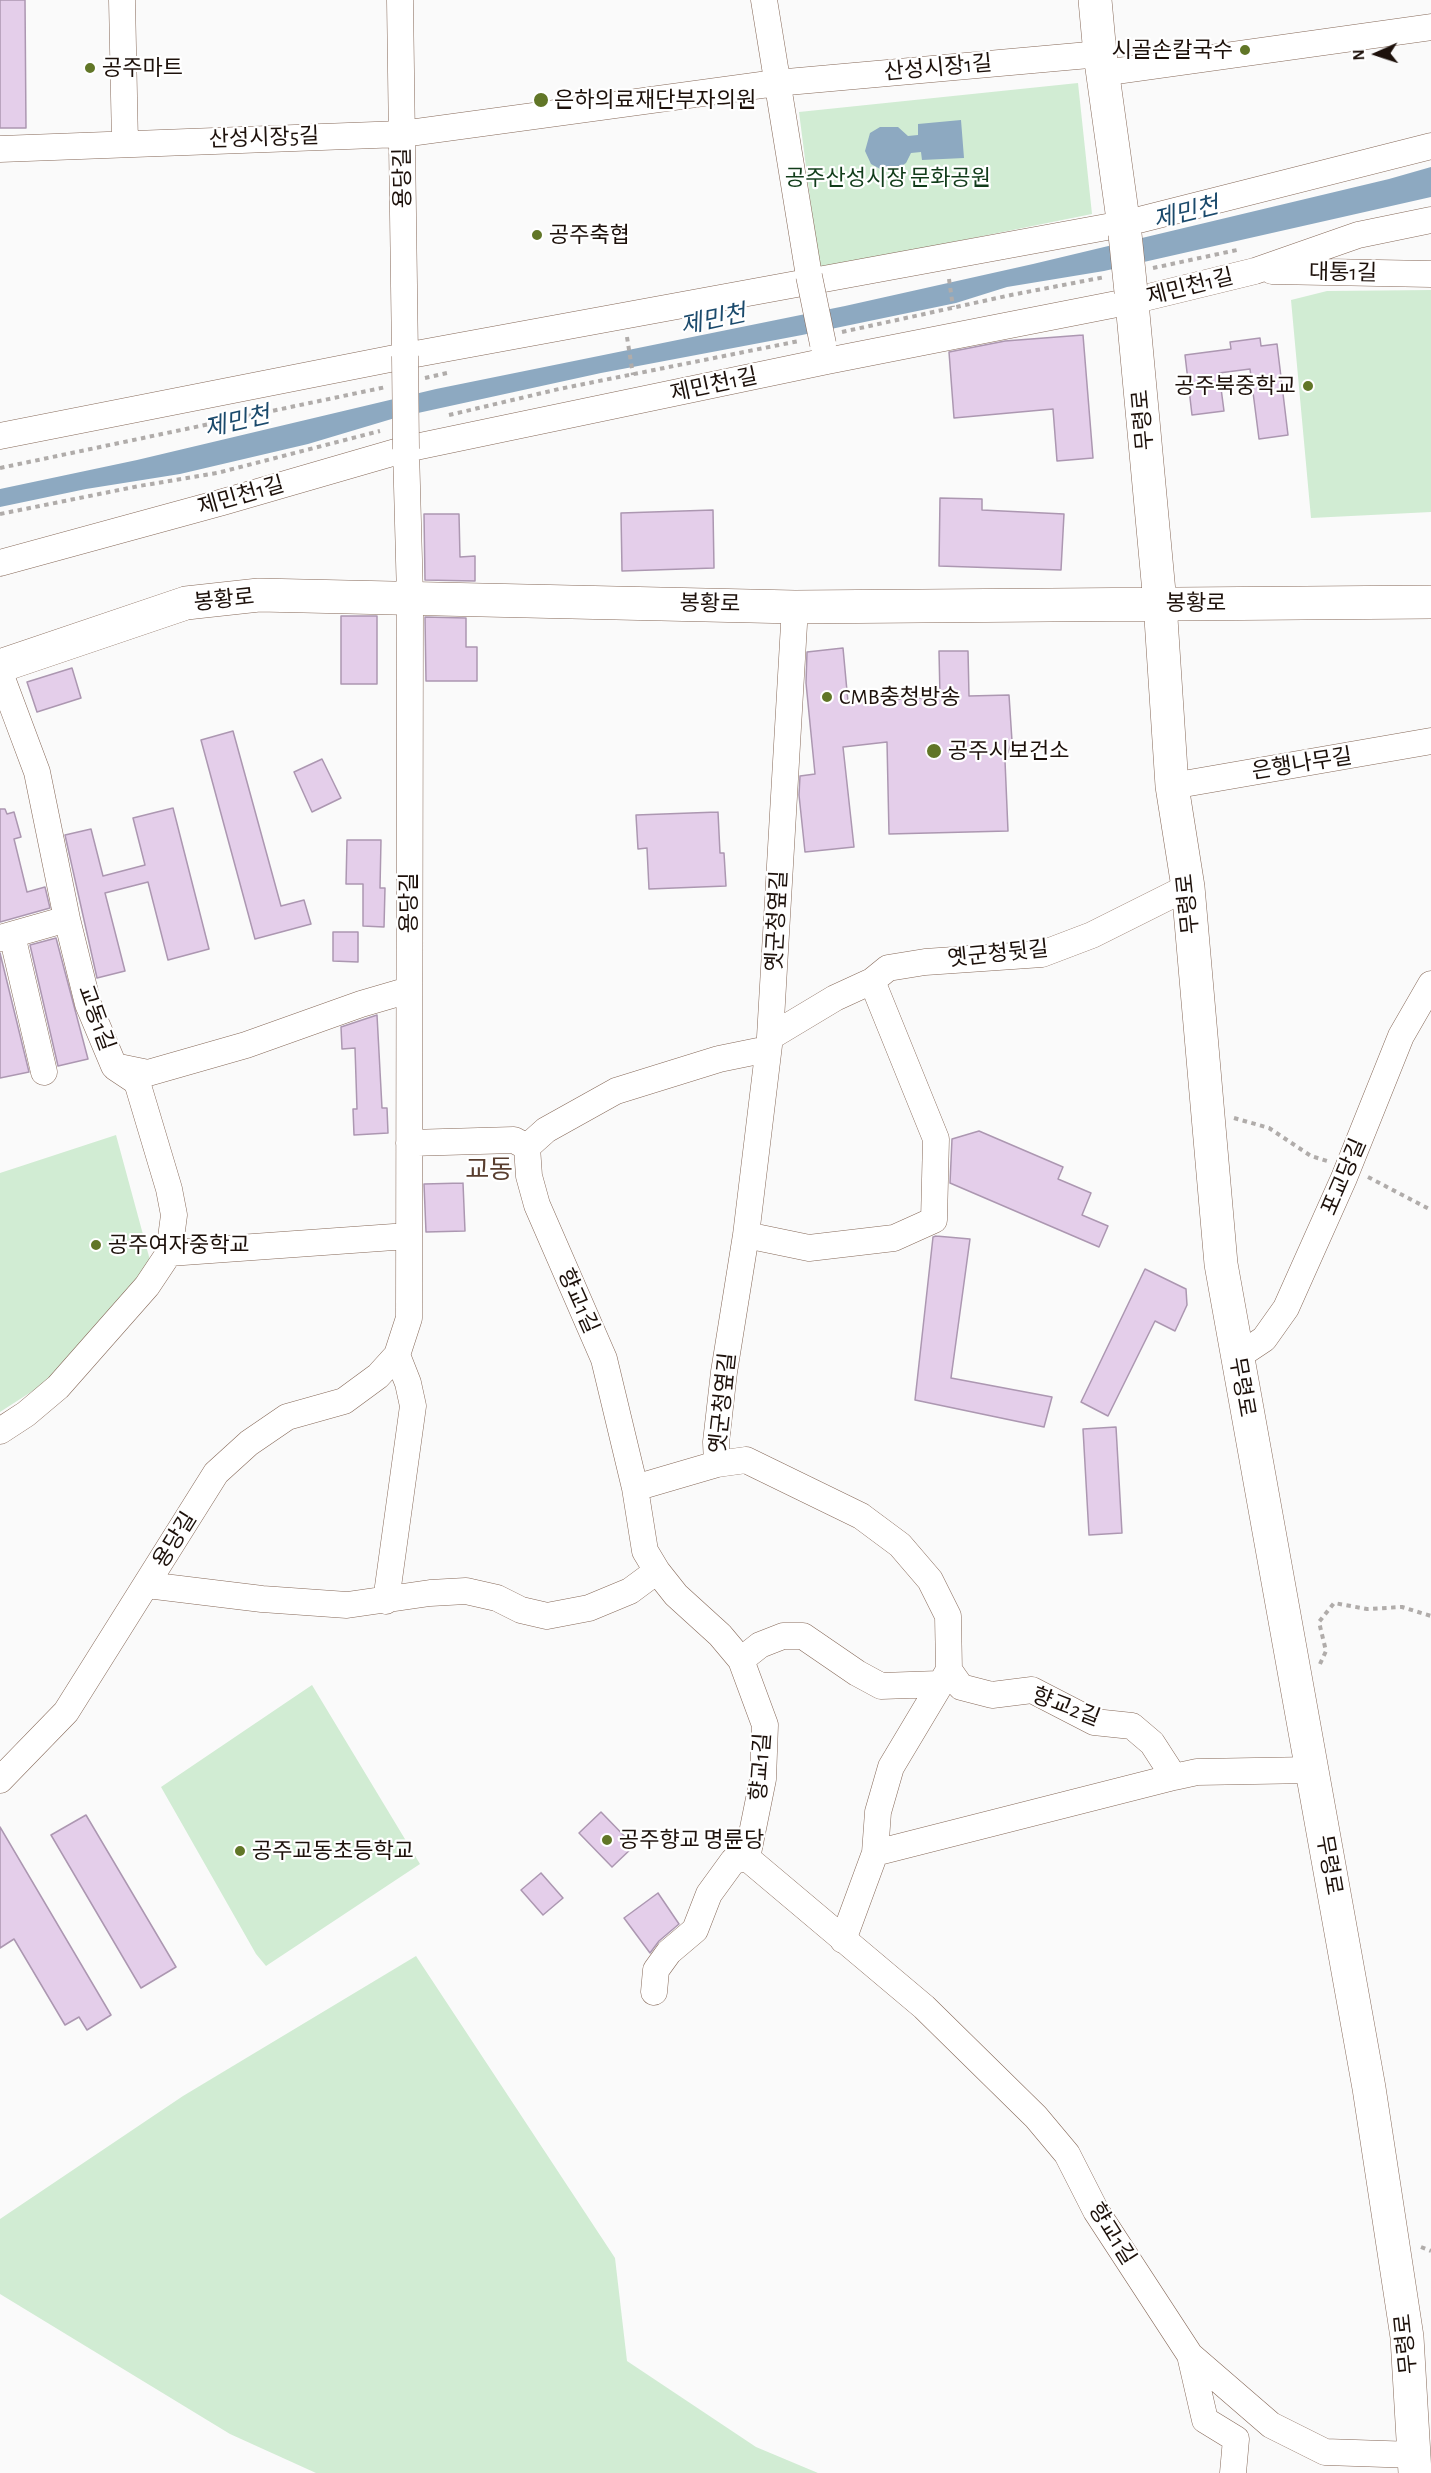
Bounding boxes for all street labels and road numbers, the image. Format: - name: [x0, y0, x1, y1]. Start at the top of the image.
- street label: 산성시장1길: [883, 50, 993, 86]
- street label: 산성시장5길: [208, 123, 320, 153]
- street label: 용당길: [389, 147, 417, 209]
- street label: 대통1길: [1309, 259, 1377, 287]
- street label: 제민천1길: [1144, 263, 1236, 311]
- street label: 제민천1길: [668, 363, 760, 407]
- street label: 무령로: [1127, 389, 1159, 451]
- street label: 제민천1길: [195, 471, 287, 521]
- street label: 봉황로: [192, 584, 256, 616]
- street label: 봉황로: [679, 590, 741, 618]
- street label: 봉황로: [1166, 590, 1226, 616]
- street label: 은행나무길: [1250, 743, 1354, 785]
- street label: 옛군청옆길: [761, 870, 793, 972]
- street label: 무령로: [1172, 872, 1204, 936]
- street label: 용당길: [396, 873, 422, 933]
- street label: 옛군청뒷길: [946, 936, 1050, 972]
- street label: 교동1길: [72, 981, 120, 1055]
- street label: 포교당길: [1316, 1135, 1372, 1219]
- street label: 향교1길: [552, 1264, 604, 1338]
- street label: 옛군청옆길: [705, 1351, 741, 1455]
- street label: 무령로: [1224, 1355, 1260, 1419]
- street label: 용당길: [148, 1507, 202, 1573]
- street label: 향교2길: [1028, 1682, 1104, 1732]
- street label: 향교1길: [745, 1732, 777, 1802]
- street label: 무령로: [1311, 1833, 1347, 1897]
- street label: 향교1길: [1083, 2198, 1141, 2270]
- street label: 무령로: [1390, 2312, 1422, 2376]

